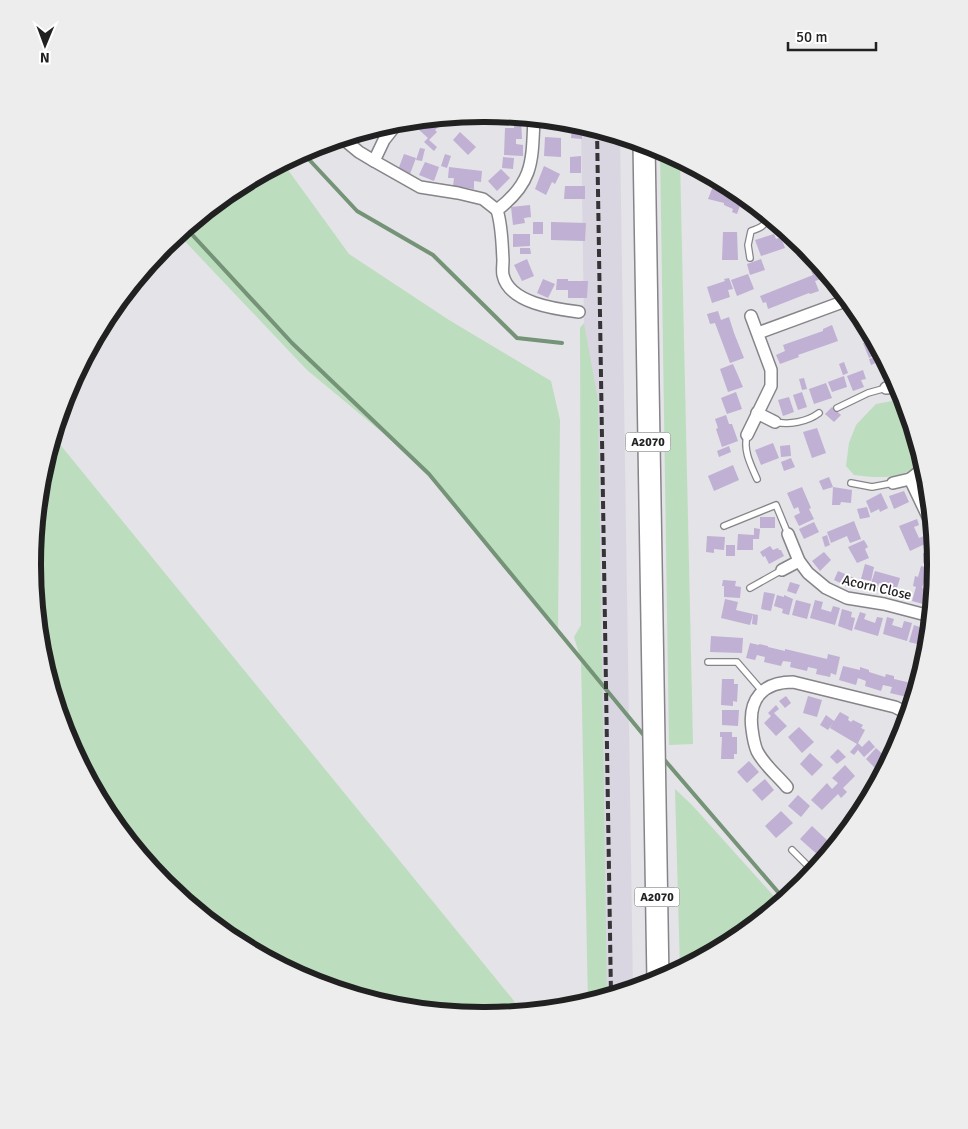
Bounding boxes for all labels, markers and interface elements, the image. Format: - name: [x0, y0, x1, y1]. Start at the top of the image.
- north arrow: [20, 20, 70, 70]
- scale bar: [788, 20, 876, 52]
- text: 50 m: [796, 28, 827, 46]
- text: N: [40, 49, 50, 66]
- road number: A2070: [626, 432, 670, 452]
- street label: Acorn Close: [840, 571, 913, 604]
- road number: A2070: [634, 888, 680, 906]

